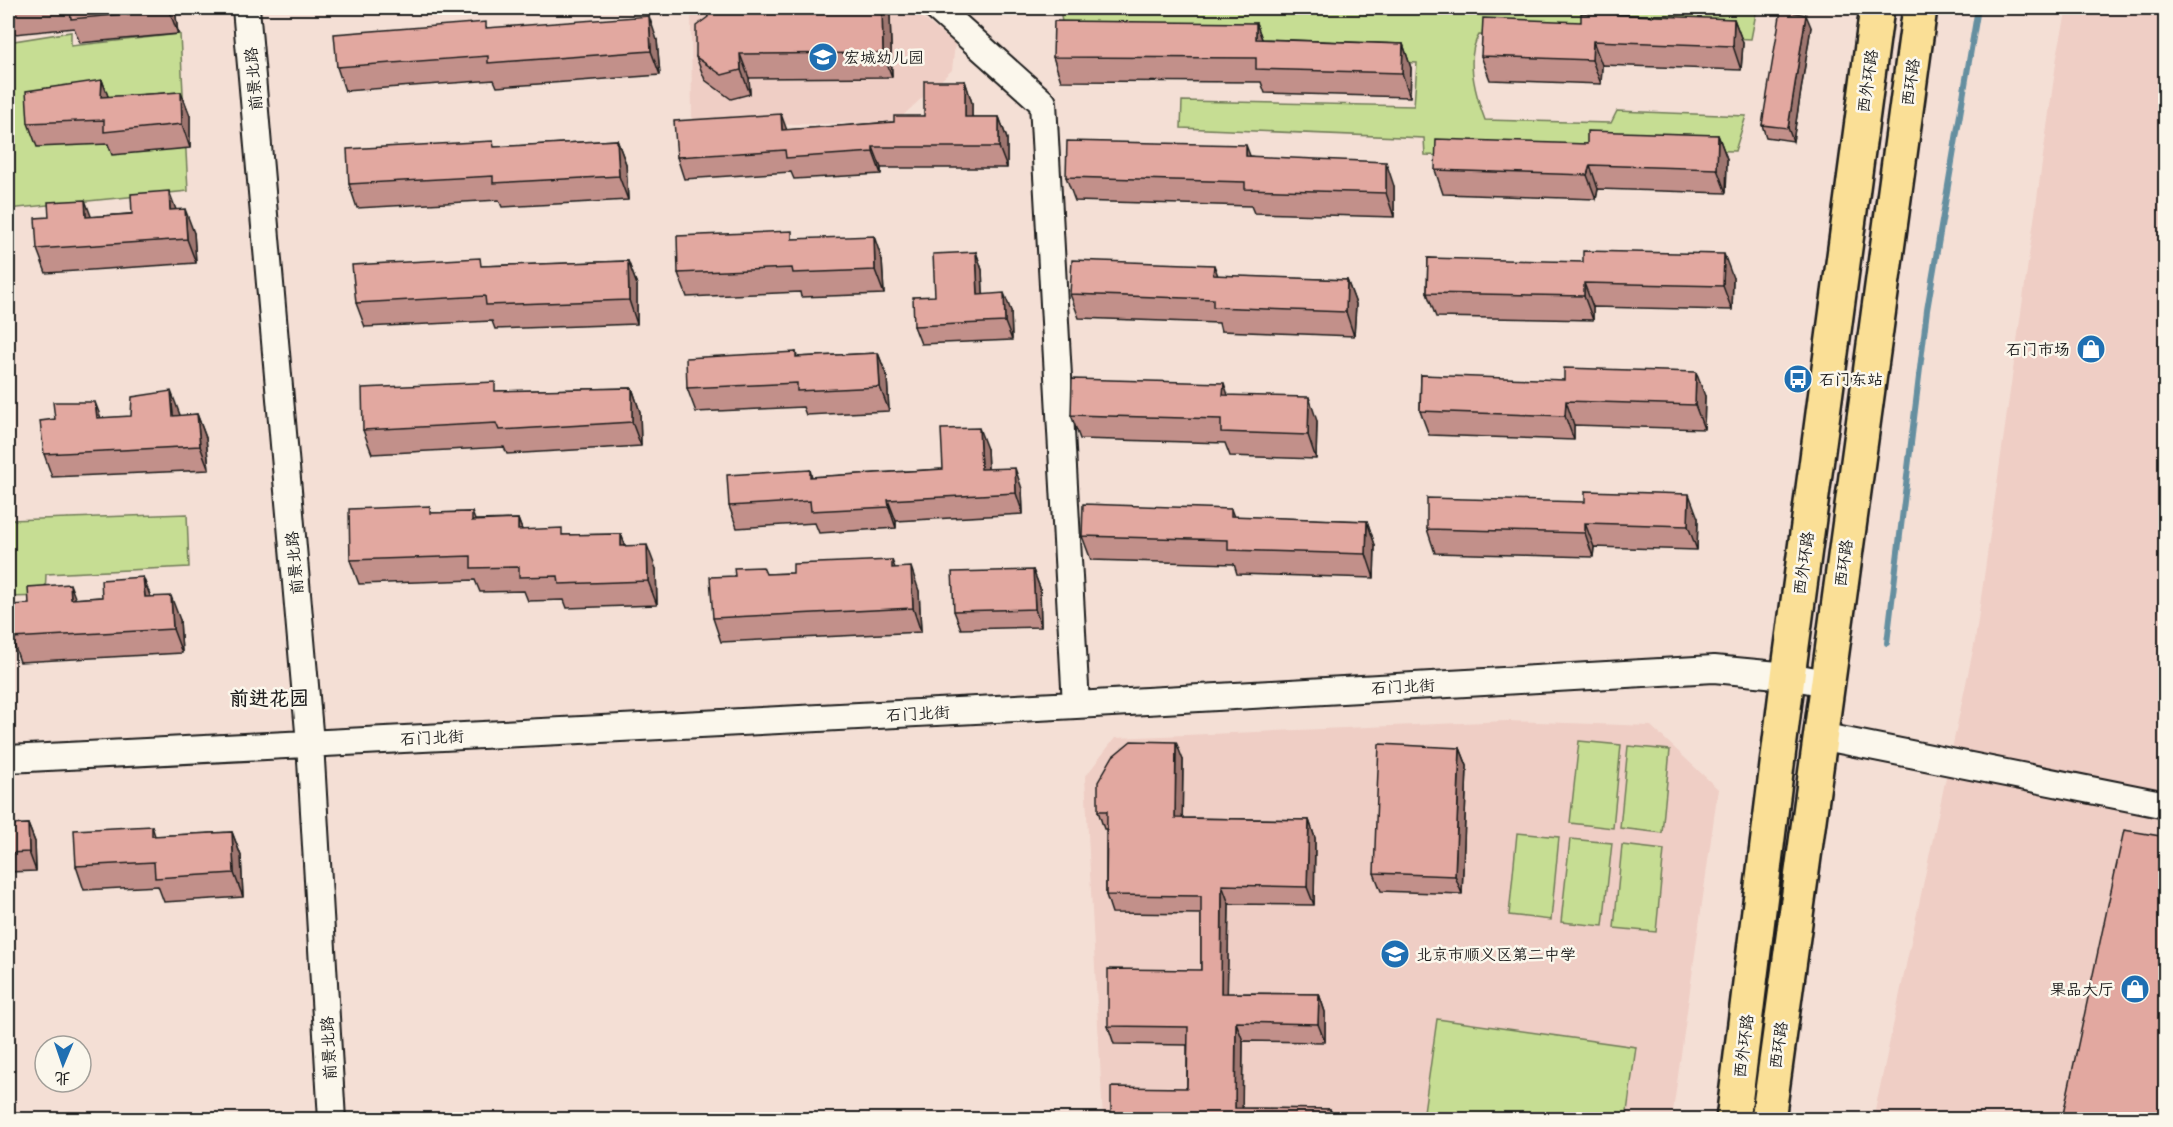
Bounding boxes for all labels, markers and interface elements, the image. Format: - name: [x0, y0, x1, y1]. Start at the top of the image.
- school or university icon: 宏城幼儿园: [807, 41, 839, 73]
- street label: 前景北路: [239, 46, 266, 112]
- place label: 宏城幼儿园: [844, 46, 924, 67]
- street label: 西外环路: [1852, 48, 1881, 114]
- street label: 西环路: [1896, 57, 1923, 107]
- shop icon: 石门市场: [2075, 333, 2107, 365]
- place label: 石门市场: [2006, 338, 2070, 359]
- bus stop icon: 石门东站: [1782, 363, 1814, 395]
- place label: 石门东站: [1819, 368, 1883, 389]
- street label: 前景北路: [280, 530, 307, 596]
- street label: 西外环路: [1788, 530, 1817, 596]
- street label: 西环路: [1829, 538, 1856, 588]
- street label: 石门北街: [1370, 673, 1435, 698]
- district label: 前进花园: [229, 684, 309, 710]
- street label: 石门北街: [885, 700, 950, 725]
- street label: 石门北街: [399, 724, 464, 749]
- school or university icon: 北京市顺义区第二中学: [1379, 938, 1411, 970]
- place label: 北京市顺义区第二中学: [1416, 943, 1576, 964]
- shop icon: 果品大厅: [2119, 973, 2151, 1005]
- place label: 果品大厅: [2050, 978, 2114, 999]
- street label: 西外环路: [1728, 1013, 1757, 1079]
- street label: 前景北路: [315, 1016, 340, 1081]
- street label: 西环路: [1764, 1020, 1791, 1070]
- north arrow: [33, 1034, 93, 1094]
- text: 北: [54, 1069, 71, 1090]

